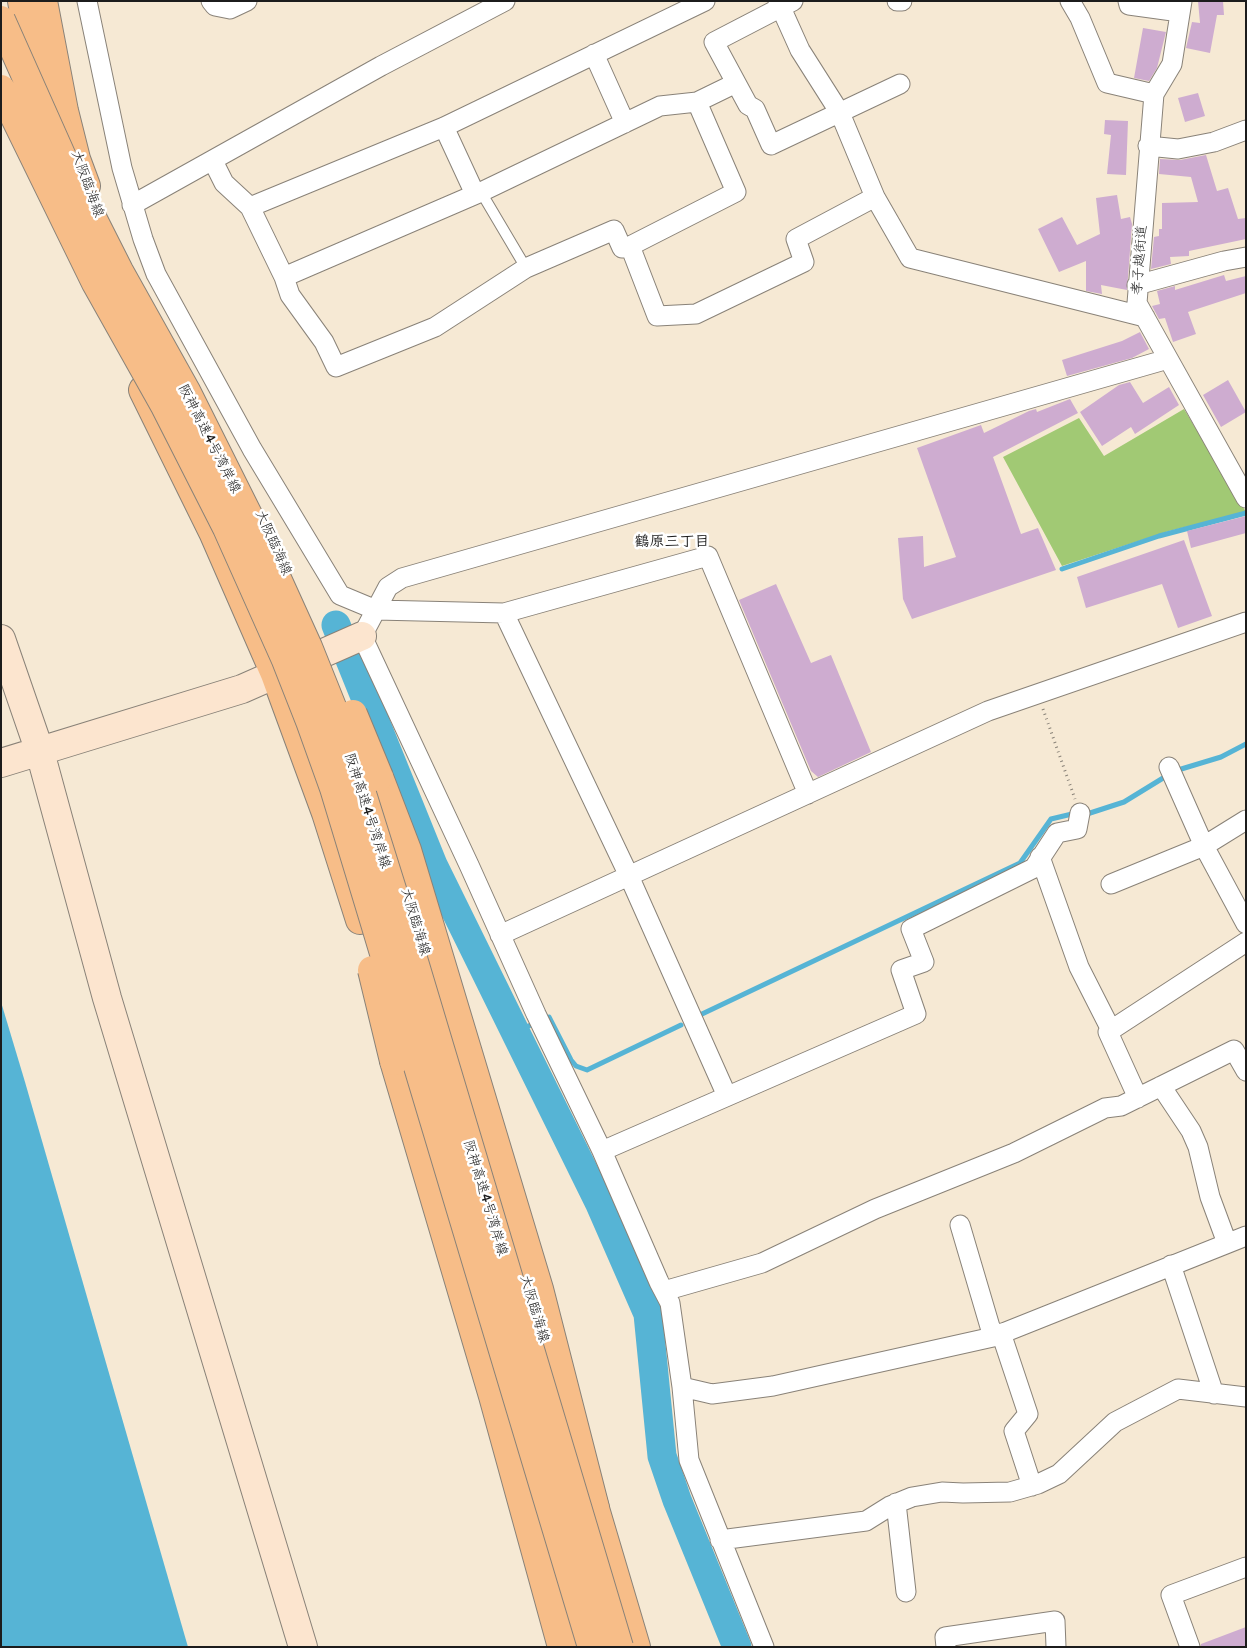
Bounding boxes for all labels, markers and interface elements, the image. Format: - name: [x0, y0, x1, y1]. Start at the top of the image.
- street label: 大阪臨海線: [67, 148, 107, 220]
- street label: 孝子越街道: [1129, 224, 1151, 296]
- street label: 阪神高速4号湾岸線: [174, 381, 244, 497]
- street label: 大阪臨海線: [251, 508, 295, 578]
- district label: 鶴原三丁目: [635, 533, 709, 551]
- street label: 阪神高速4号湾岸線: [340, 751, 394, 871]
- street label: 大阪臨海線: [397, 886, 433, 958]
- street label: 阪神高速4号湾岸線: [459, 1138, 511, 1258]
- street label: 大阪臨海線: [516, 1273, 552, 1345]

